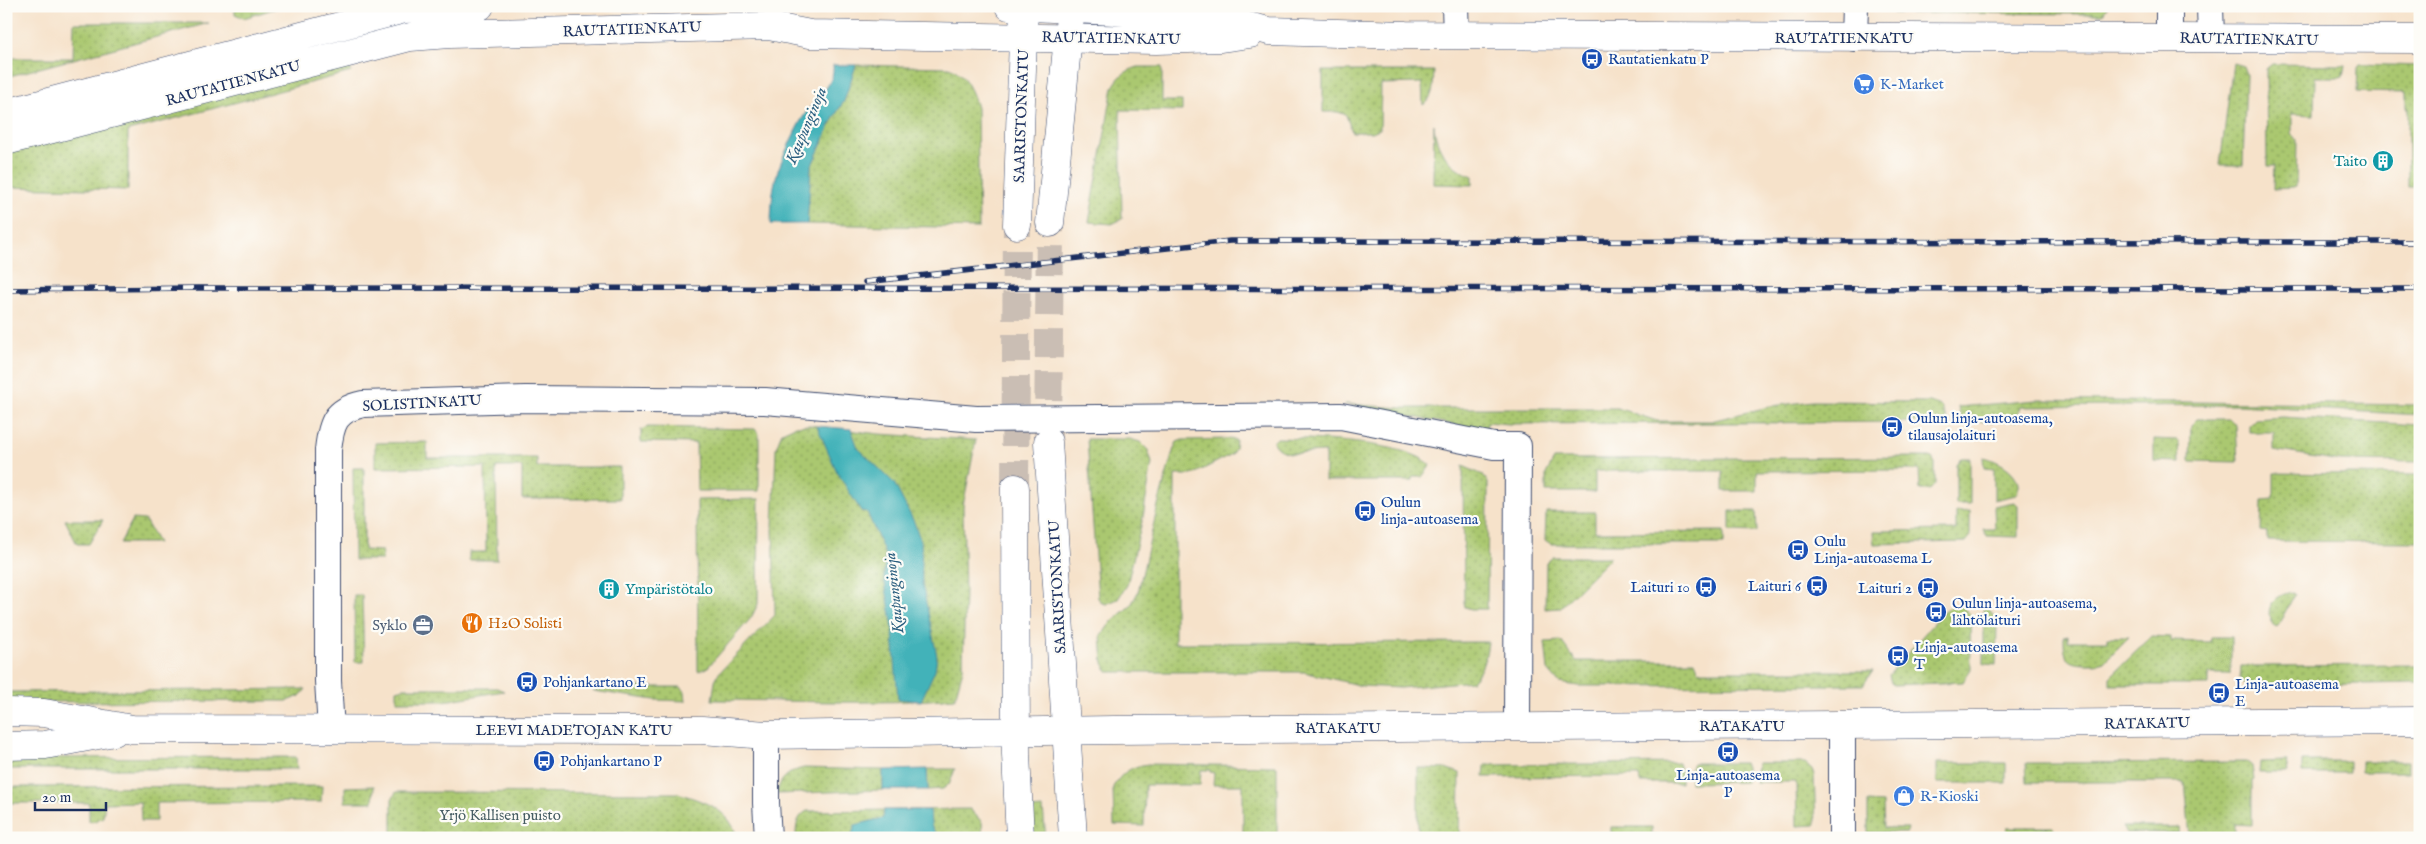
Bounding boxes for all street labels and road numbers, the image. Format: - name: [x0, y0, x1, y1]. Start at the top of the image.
- street label: RAUTATIENKATU: [562, 18, 702, 41]
- street label: RAUTATIENKATU: [1041, 28, 1181, 49]
- street label: RAUTATIENKATU: [1774, 29, 1914, 48]
- street label: RAUTATIENKATU: [2179, 29, 2319, 50]
- street label: SAARISTONKATU: [1010, 49, 1033, 183]
- street label: RAUTATIENKATU: [164, 56, 303, 111]
- street label: SOLISTINKATU: [362, 391, 482, 416]
- street label: SAARISTONKATU: [1044, 519, 1070, 654]
- street label: RATAKATU: [2104, 713, 2190, 734]
- street label: RATAKATU: [1699, 717, 1785, 736]
- street label: RATAKATU: [1295, 719, 1381, 738]
- street label: LEEVI MADETOJAN KATU: [476, 721, 673, 740]

